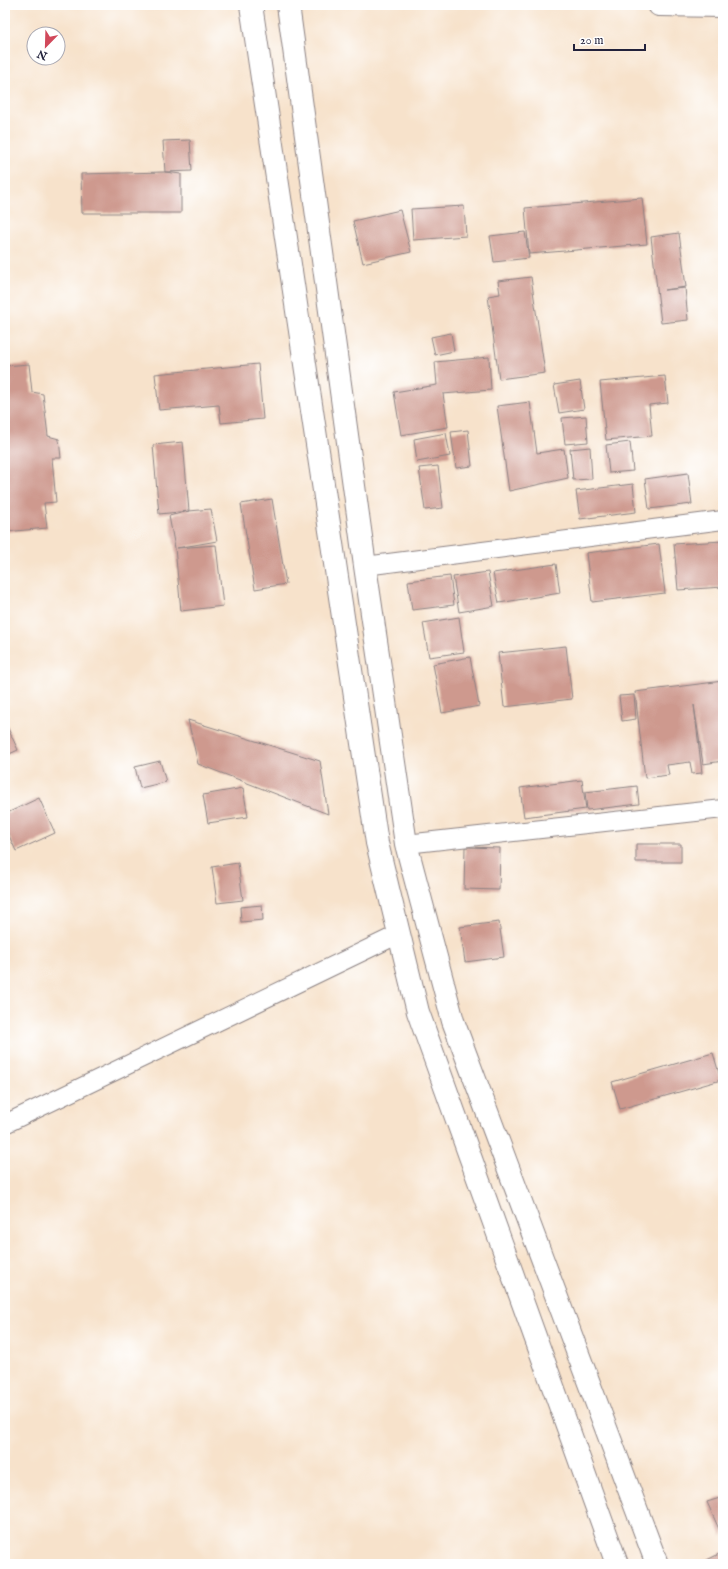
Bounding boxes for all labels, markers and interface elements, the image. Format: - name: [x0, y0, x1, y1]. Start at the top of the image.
- north arrow: [26, 26, 66, 66]
- scale bar: [574, 26, 645, 52]
- text: 20 m: [580, 33, 603, 48]
- text: N: [35, 46, 51, 63]

